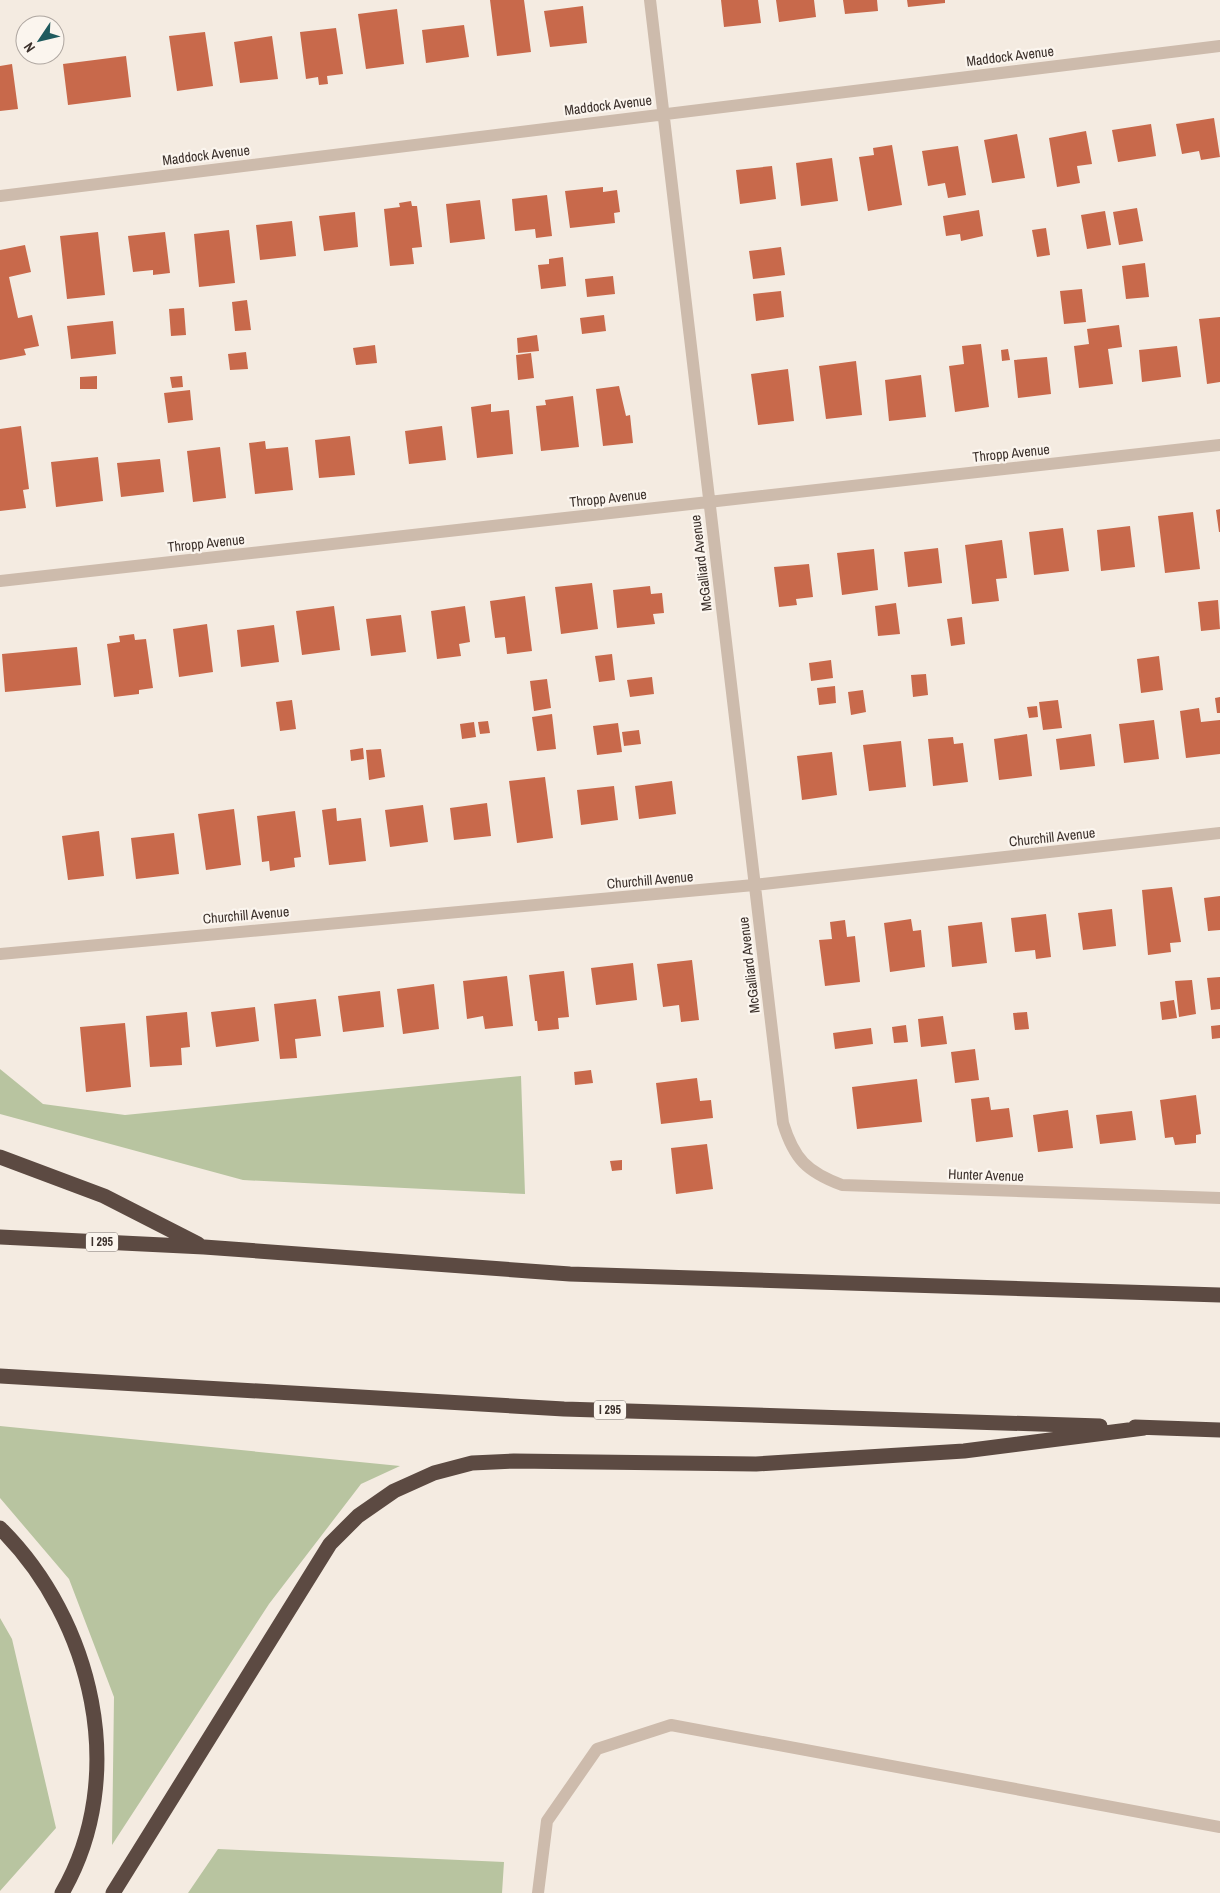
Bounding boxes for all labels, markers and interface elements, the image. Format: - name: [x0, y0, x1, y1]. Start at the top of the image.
- north arrow: [15, 15, 65, 65]
- text: N: [20, 39, 39, 56]
- street label: Maddock Avenue: [965, 42, 1055, 70]
- street label: Maddock Avenue: [563, 91, 653, 119]
- street label: Maddock Avenue: [161, 141, 251, 169]
- street label: Thropp Avenue: [971, 440, 1051, 466]
- street label: Thropp Avenue: [568, 485, 648, 511]
- street label: McGalliard Avenue: [686, 514, 716, 612]
- street label: Thropp Avenue: [166, 530, 246, 556]
- street label: Churchill Avenue: [1008, 824, 1096, 850]
- street label: Churchill Avenue: [606, 867, 694, 893]
- street label: Churchill Avenue: [202, 902, 290, 928]
- street label: McGalliard Avenue: [734, 916, 764, 1014]
- street label: Hunter Avenue: [948, 1165, 1024, 1185]
- road number: I 295: [86, 1232, 118, 1252]
- road number: I 295: [594, 1400, 626, 1420]

